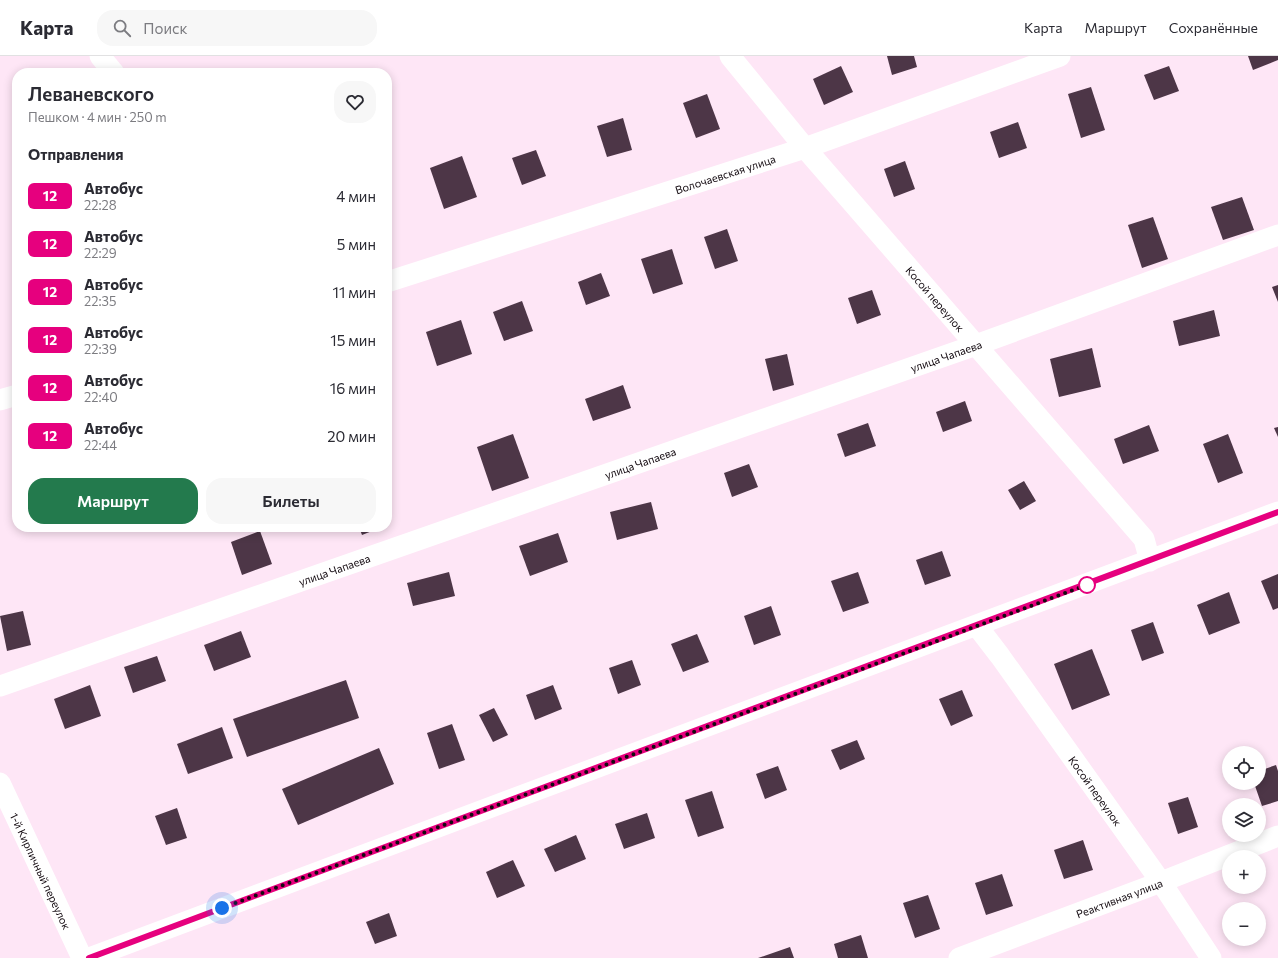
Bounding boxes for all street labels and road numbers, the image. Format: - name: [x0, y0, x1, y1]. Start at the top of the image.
- street label: Волочаевская улица: [673, 151, 777, 196]
- street label: Косой переулок: [904, 263, 968, 334]
- street label: улица Чапаева: [908, 337, 983, 374]
- street label: улица Чапаева: [603, 444, 677, 481]
- street label: улица Чапаева: [297, 551, 372, 588]
- street label: Косой переулок: [1067, 753, 1125, 828]
- street label: 1-й Кирпичный переулок: [8, 810, 74, 931]
- street label: Реактивная улица: [1074, 876, 1164, 920]

